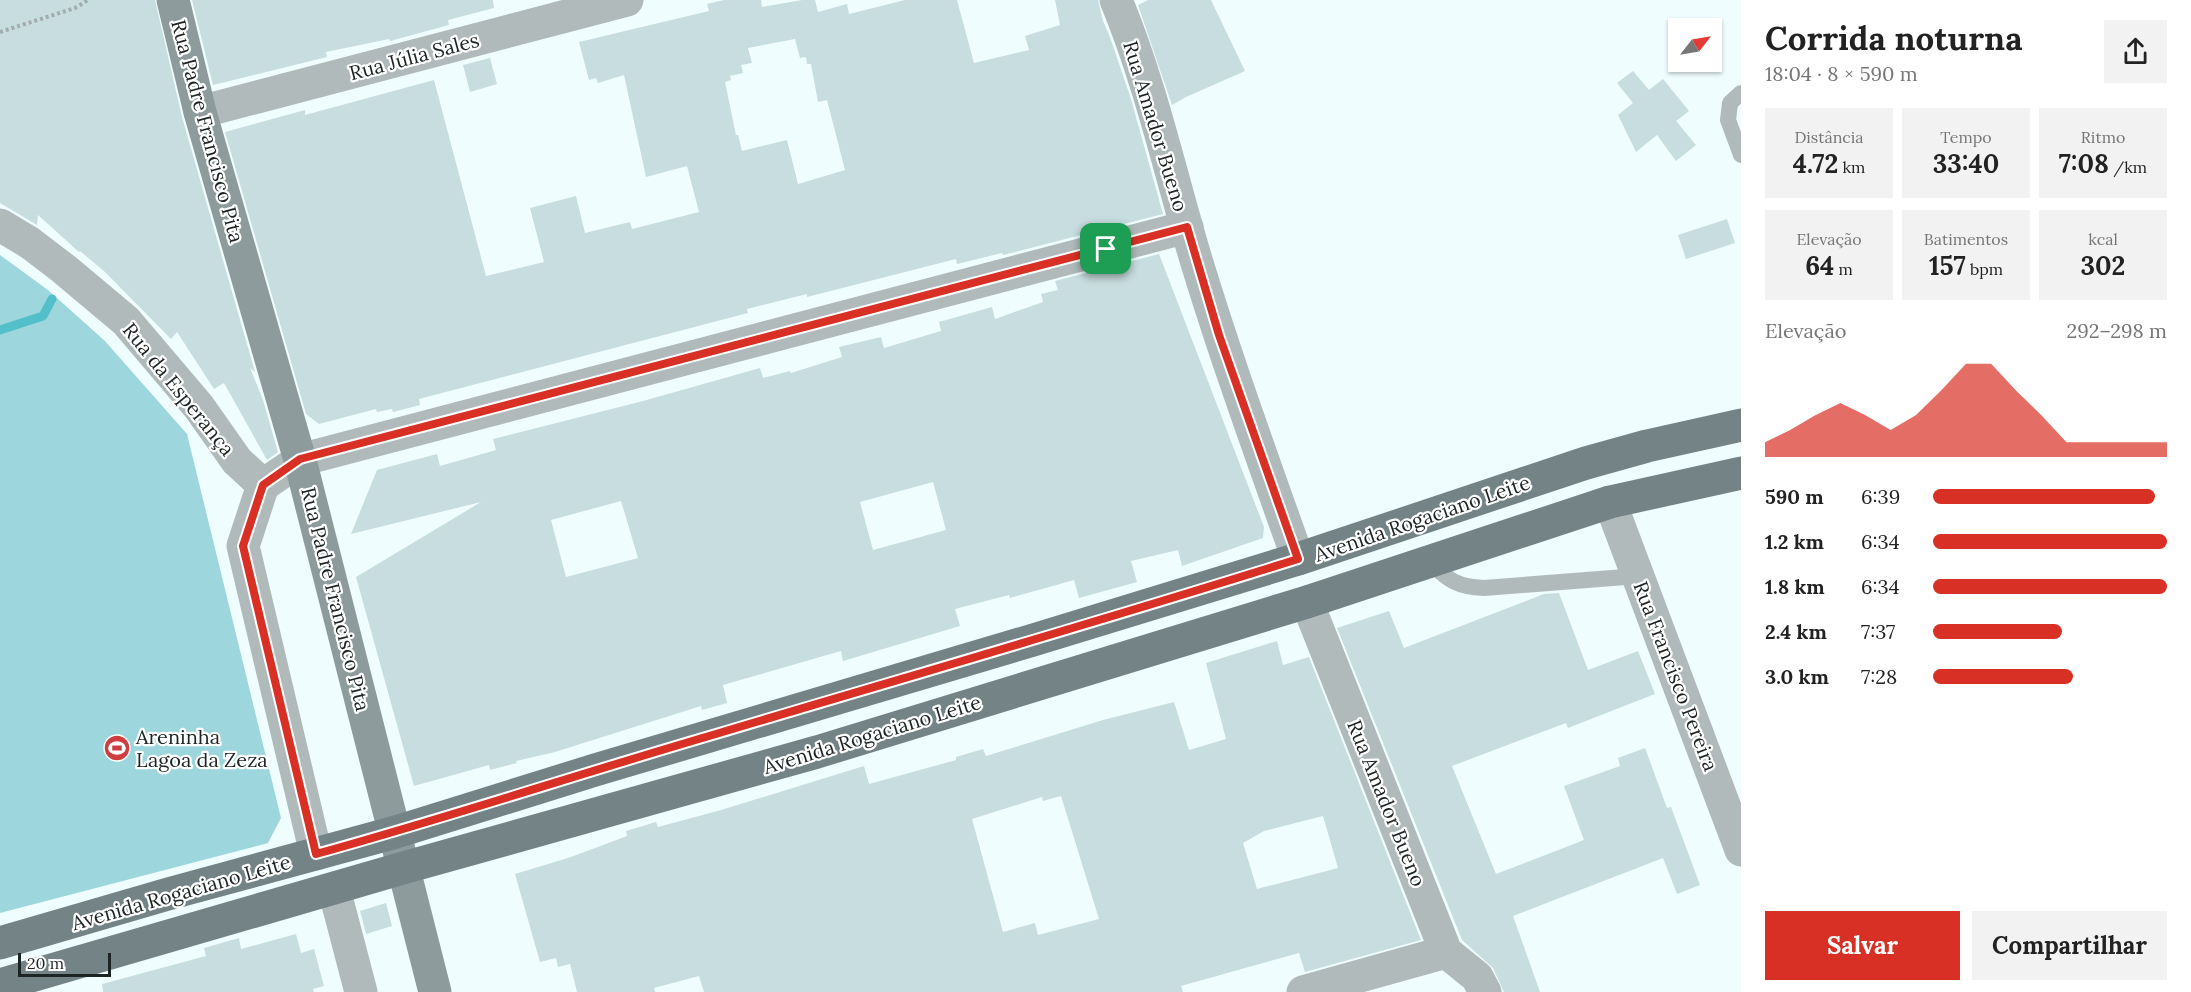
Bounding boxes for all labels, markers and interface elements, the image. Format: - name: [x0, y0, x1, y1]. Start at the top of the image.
- street label: Rua Padre Francisco Pita: [166, 17, 250, 245]
- text: Corrida noturna: [1765, 17, 2022, 59]
- north arrow: [1668, 18, 1722, 72]
- map controls: [1668, 18, 1722, 72]
- button: share: [2104, 20, 2167, 83]
- street label: Rua Júlia Sales: [346, 27, 482, 85]
- street label: Rua Amador Bueno: [1118, 38, 1194, 214]
- text: 18:04 · 8 × 590 m: [1765, 61, 1918, 86]
- text: Distância: [1794, 127, 1864, 147]
- text: Tempo: [1940, 127, 1992, 147]
- text: Ritmo: [2081, 127, 2125, 147]
- text: 4.72: [1793, 147, 1838, 180]
- text: 33:40: [1933, 147, 1999, 180]
- text: 7:08: [2059, 147, 2109, 180]
- text: km: [1838, 157, 1865, 177]
- text: /km: [2109, 157, 2147, 177]
- pin: [1080, 223, 1131, 274]
- text: Elevação: [1796, 229, 1862, 249]
- text: Batimentos: [1924, 229, 2008, 249]
- text: kcal: [2088, 229, 2118, 249]
- icon: arrive: [1089, 232, 1122, 265]
- text: 64: [1805, 249, 1834, 282]
- text: 157: [1929, 249, 1966, 282]
- text: 302: [2081, 249, 2125, 282]
- text: m: [1834, 259, 1853, 279]
- text: bpm: [1966, 259, 2003, 279]
- street label: Rua da Esperança: [118, 317, 240, 461]
- text: Elevação: [1765, 318, 1846, 343]
- text: 292–298 m: [2066, 318, 2167, 343]
- street label: Avenida Rogaciano Leite: [1310, 469, 1533, 567]
- street label: Rua Padre Francisco Pita: [296, 484, 376, 714]
- text: 590 m: [1765, 484, 1824, 509]
- text: 6:39: [1861, 484, 1900, 509]
- text: 1.2 km: [1765, 529, 1824, 554]
- text: 6:34: [1861, 529, 1900, 554]
- text: 1.8 km: [1765, 574, 1825, 599]
- text: 6:34: [1861, 574, 1900, 599]
- street label: Rua Francisco Pereira: [1628, 577, 1724, 775]
- text: 2.4 km: [1765, 619, 1827, 644]
- text: 7:37: [1861, 619, 1895, 644]
- text: 3.0 km: [1765, 664, 1829, 689]
- text: 7:28: [1861, 664, 1897, 689]
- street label: Avenida Rogaciano Leite: [759, 689, 984, 779]
- street label: Rua Amador Bueno: [1342, 716, 1432, 890]
- place label: Areninha Lagoa da Zeza: [135, 724, 268, 772]
- sports icon: Areninha Lagoa da Zeza: [102, 733, 132, 763]
- street label: Avenida Rogaciano Leite: [68, 849, 293, 935]
- button: Salvar: [1765, 911, 1960, 980]
- button: Compartilhar: [1972, 911, 2167, 980]
- scale bar: [18, 950, 111, 978]
- text: 20 m: [27, 953, 64, 973]

